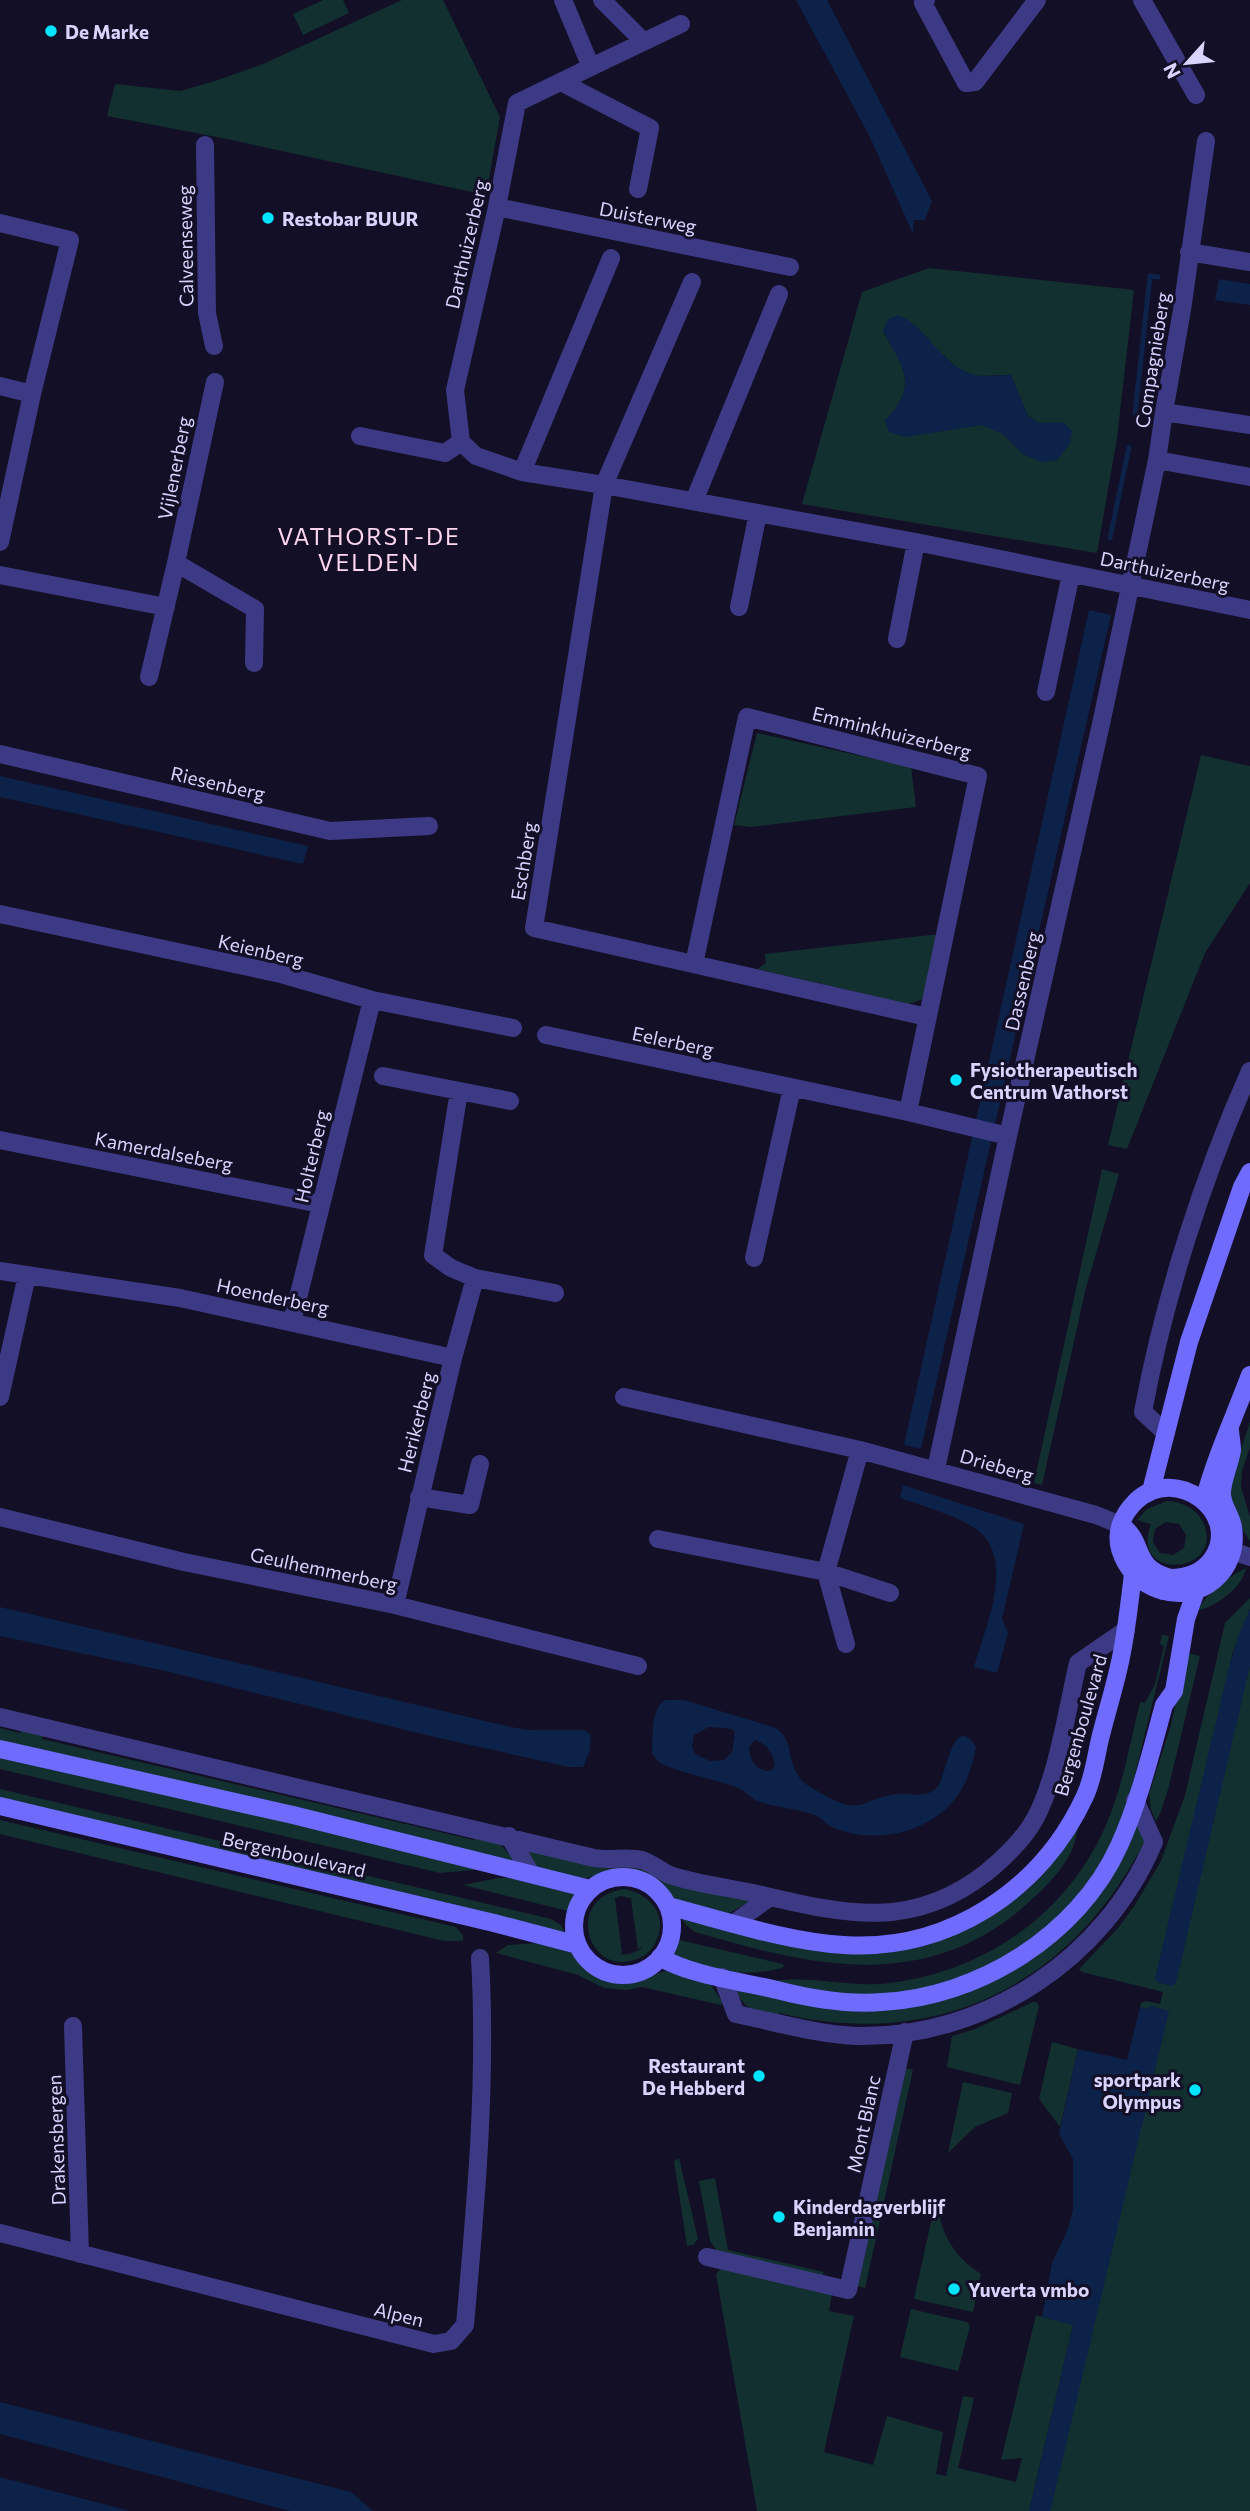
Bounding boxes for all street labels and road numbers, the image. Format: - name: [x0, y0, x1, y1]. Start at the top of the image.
- street label: Darthuizerberg: [440, 177, 492, 311]
- street label: Calveenseweg: [172, 185, 198, 307]
- street label: Duisterweg: [597, 196, 699, 238]
- street label: Compagnieberg: [1130, 290, 1174, 430]
- street label: Vijlenerberg: [153, 414, 195, 522]
- street label: Darthuizerberg: [1098, 546, 1232, 596]
- street label: Emminkhuizerberg: [810, 701, 974, 763]
- street label: Riesenberg: [168, 761, 268, 805]
- street label: Eschberg: [505, 820, 541, 902]
- street label: Keienberg: [216, 929, 306, 971]
- street label: Dassenberg: [999, 929, 1045, 1033]
- street label: Eelerberg: [630, 1021, 716, 1061]
- street label: Holterberg: [289, 1107, 333, 1205]
- street label: Kamerdalseberg: [93, 1126, 235, 1176]
- street label: Hoenderberg: [215, 1273, 331, 1319]
- street label: Herikerberg: [392, 1369, 440, 1475]
- street label: Drieberg: [957, 1444, 1037, 1486]
- street label: Geulhemmerberg: [248, 1542, 400, 1596]
- street label: Bergenboulevard: [1049, 1651, 1111, 1799]
- street label: Bergenboulevard: [220, 1826, 368, 1882]
- street label: Mont Blanc: [841, 2073, 885, 2175]
- street label: Drakensbergen: [42, 2074, 70, 2206]
- street label: Alpen: [372, 2297, 426, 2331]

